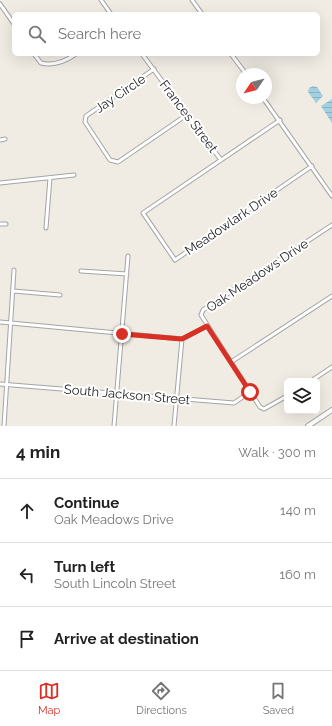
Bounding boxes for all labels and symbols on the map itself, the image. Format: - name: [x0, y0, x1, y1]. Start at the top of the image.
- north arrow: [236, 68, 272, 104]
- street label: Jay Circle: [92, 71, 149, 116]
- street label: Frances Street: [157, 77, 221, 156]
- street label: Meadowlark Drive: [182, 185, 281, 258]
- street label: Oak Meadows Drive: [203, 236, 311, 315]
- route end: [113, 325, 131, 343]
- street label: South Jackson Street: [63, 382, 191, 408]
- route start: [241, 383, 259, 401]

